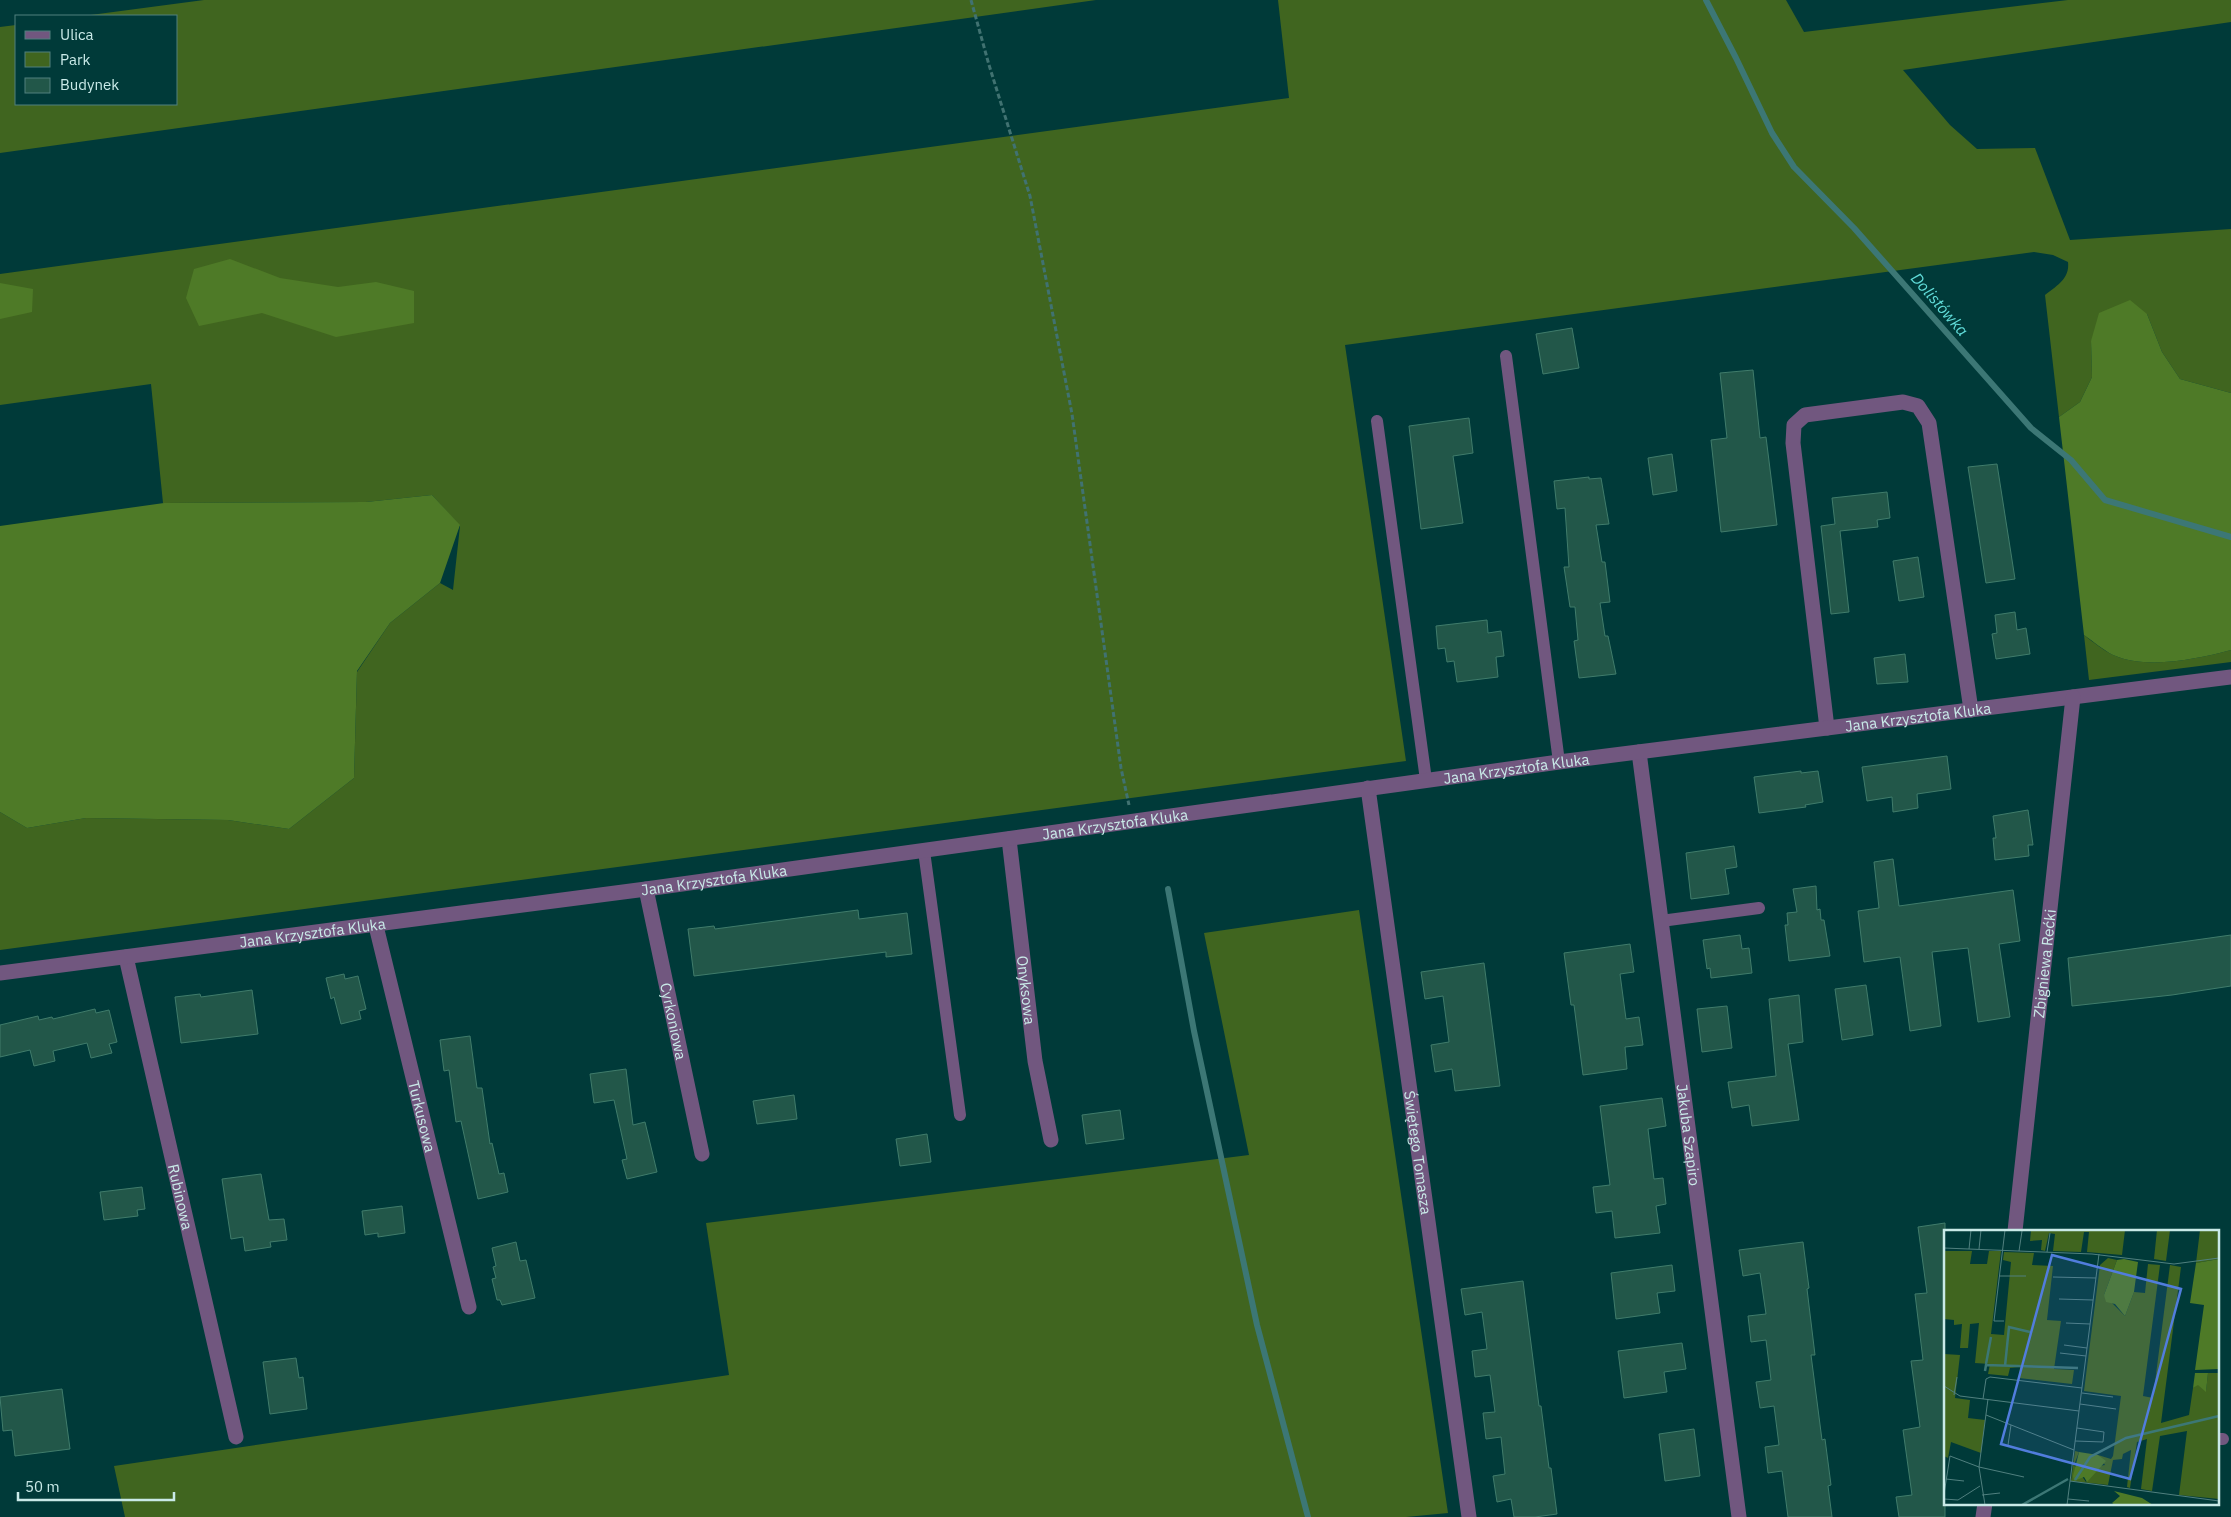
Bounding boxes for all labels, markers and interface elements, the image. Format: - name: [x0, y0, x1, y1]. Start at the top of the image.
- legend: [15, 15, 178, 105]
- text: Ulica: [60, 25, 94, 44]
- text: Park: [60, 50, 90, 69]
- text: Budynek: [60, 75, 119, 94]
- water label: Dolistówka: [1907, 268, 1973, 340]
- street label: Jana Krzysztofa Kluka: [1844, 698, 1992, 735]
- street label: Jana Krzysztofa Kluka: [1442, 749, 1590, 788]
- street label: Jana Krzysztofa Kluka: [1041, 804, 1189, 843]
- street label: Jana Krzysztofa Kluka: [640, 860, 788, 899]
- street label: Zbigniewa Rećki: [2029, 908, 2059, 1019]
- street label: Jana Krzysztofa Kluka: [238, 913, 387, 951]
- street label: Onyksowa: [1013, 954, 1040, 1026]
- street label: Cyrkoniowa: [657, 981, 691, 1061]
- street label: Turkusowa: [405, 1079, 440, 1154]
- street label: Jakuba Szapiro: [1673, 1083, 1705, 1187]
- street label: Świętego Tomasza: [1401, 1089, 1436, 1216]
- street label: Rubinowa: [164, 1162, 198, 1231]
- inset map: [1944, 1230, 2218, 1504]
- scale bar: [18, 1470, 174, 1502]
- text: 50 m: [25, 1477, 60, 1496]

